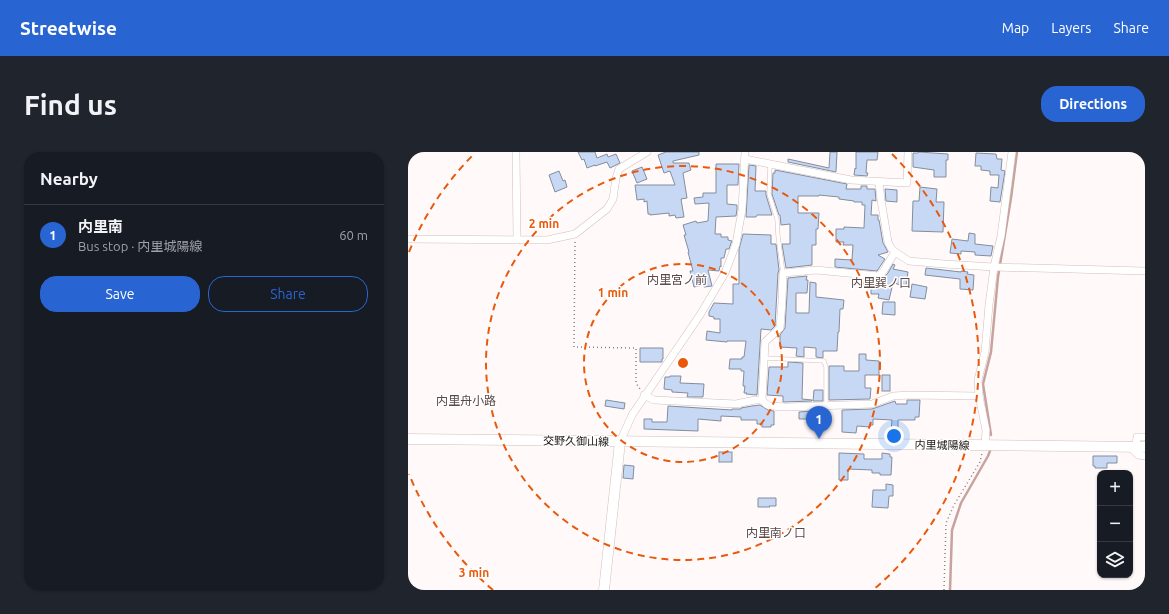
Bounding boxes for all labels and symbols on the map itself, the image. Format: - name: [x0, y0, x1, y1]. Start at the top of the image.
- text: 2 min: [529, 217, 559, 230]
- district label: 内里宮ノ前: [647, 273, 707, 286]
- district label: 内里巽ノ口: [851, 276, 911, 289]
- text: 1 min: [598, 286, 628, 299]
- centre of rings: [676, 356, 690, 370]
- district label: 内里舟小路: [436, 394, 496, 407]
- pin: 1: [806, 406, 832, 439]
- your location: [884, 426, 904, 446]
- street label: 交野久御山線: [543, 434, 609, 448]
- street label: 内里城陽線: [914, 439, 970, 451]
- district label: 内里南ノ口: [746, 526, 806, 539]
- text: 3 min: [459, 566, 489, 579]

